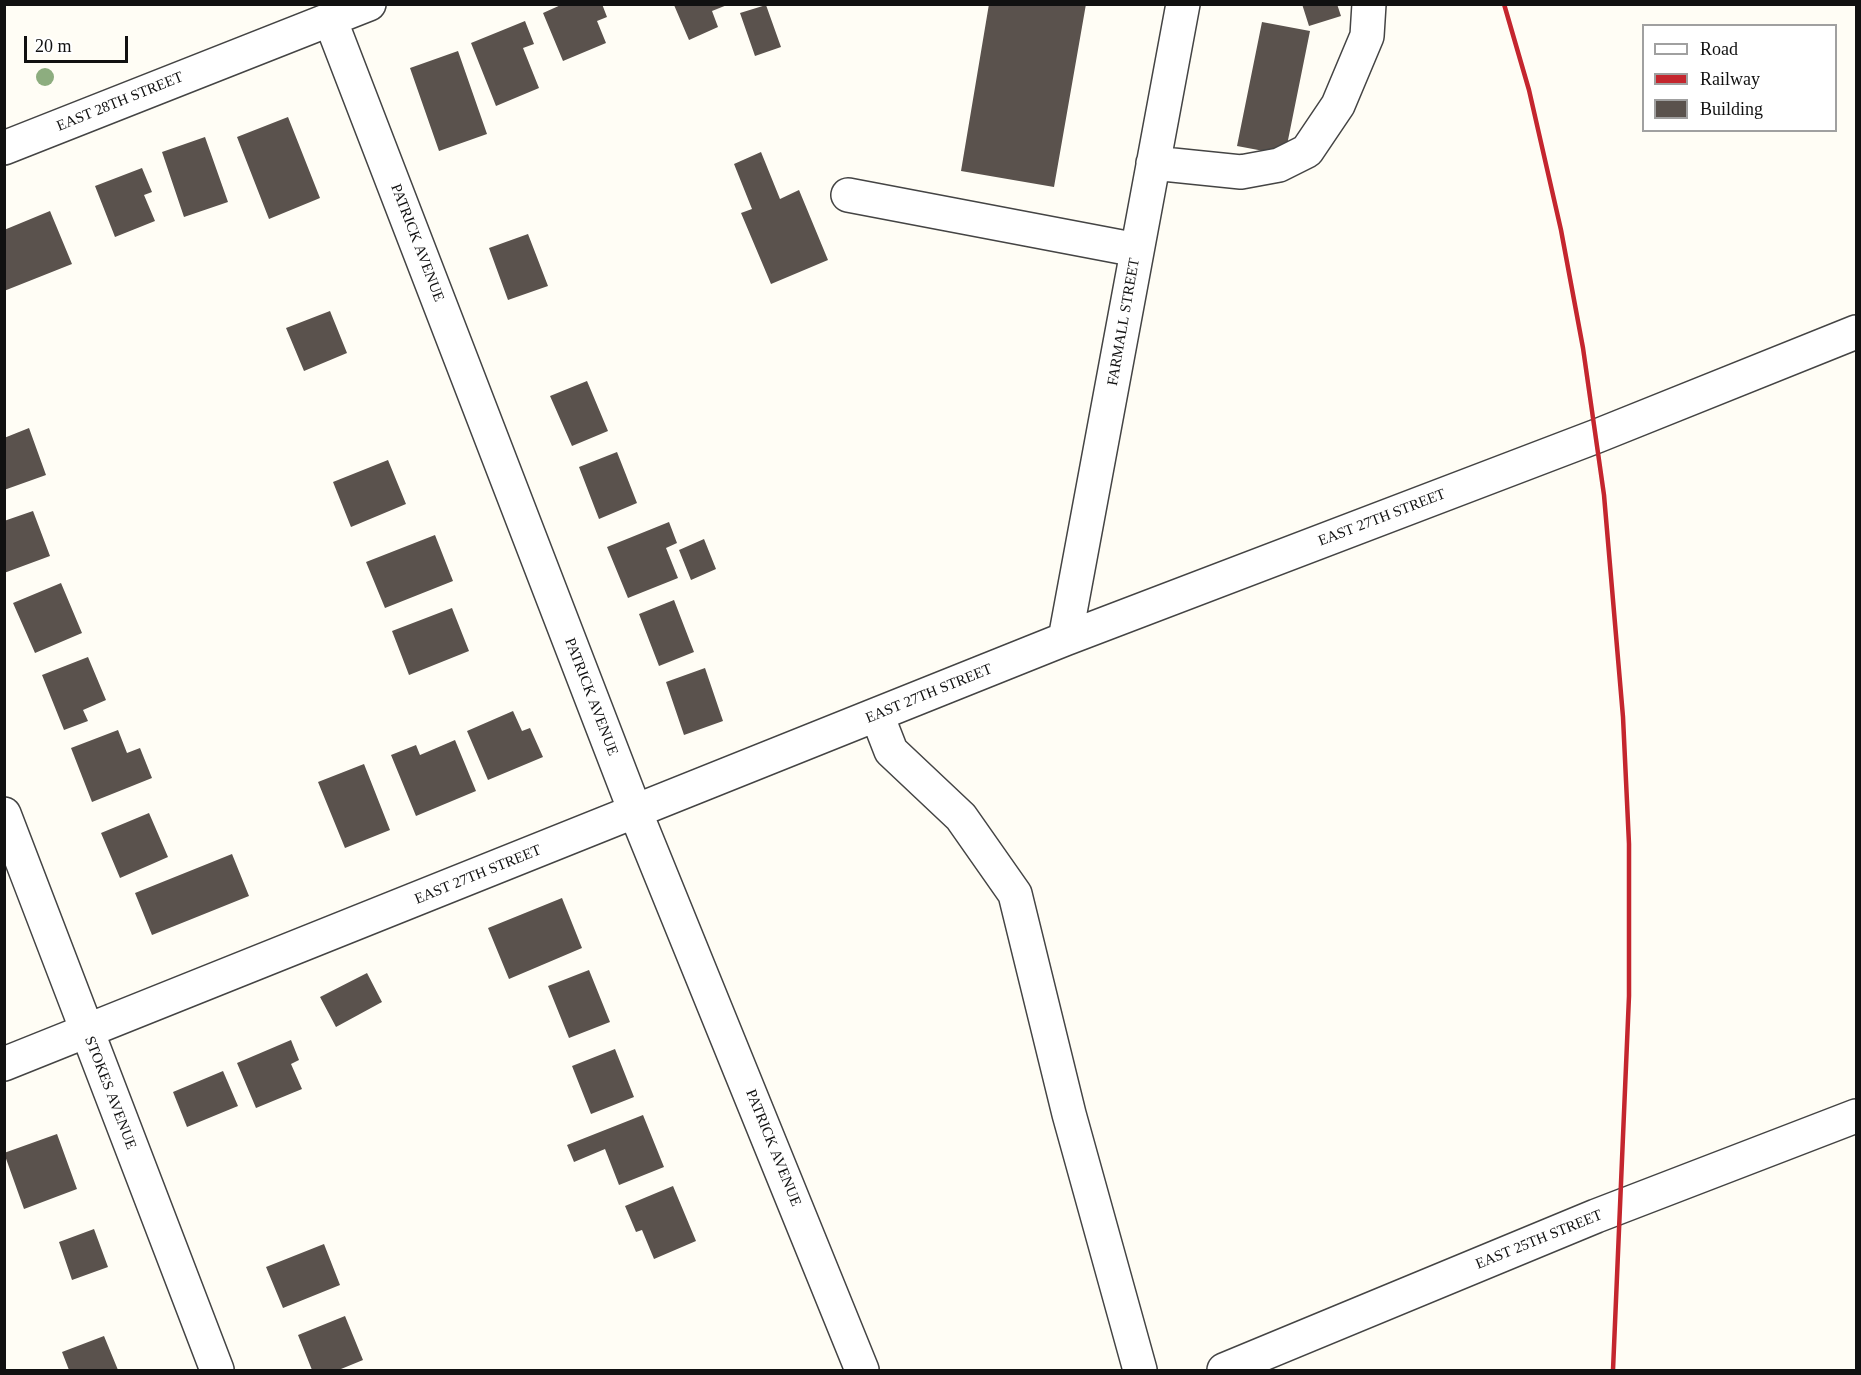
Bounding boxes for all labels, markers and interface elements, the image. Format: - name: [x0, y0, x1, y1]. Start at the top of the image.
- scale bar: [27, 24, 130, 62]
- legend: [1642, 24, 1837, 132]
- text: 20 m: [35, 36, 72, 56]
- text: Road: [1700, 39, 1738, 59]
- street label: EAST 28TH STREET: [54, 68, 186, 136]
- text: Railway: [1700, 69, 1760, 89]
- text: Building: [1700, 99, 1763, 119]
- street label: PATRICK AVENUE: [386, 182, 448, 304]
- street label: FARMALL STREET: [1104, 257, 1144, 387]
- street label: EAST 27TH STREET: [1316, 485, 1448, 551]
- street label: PATRICK AVENUE: [560, 636, 622, 758]
- street label: EAST 27TH STREET: [863, 660, 995, 728]
- street label: EAST 27TH STREET: [412, 841, 544, 909]
- street label: STOKES AVENUE: [80, 1034, 140, 1152]
- street label: PATRICK AVENUE: [741, 1087, 805, 1209]
- street label: EAST 25TH STREET: [1473, 1206, 1605, 1274]

